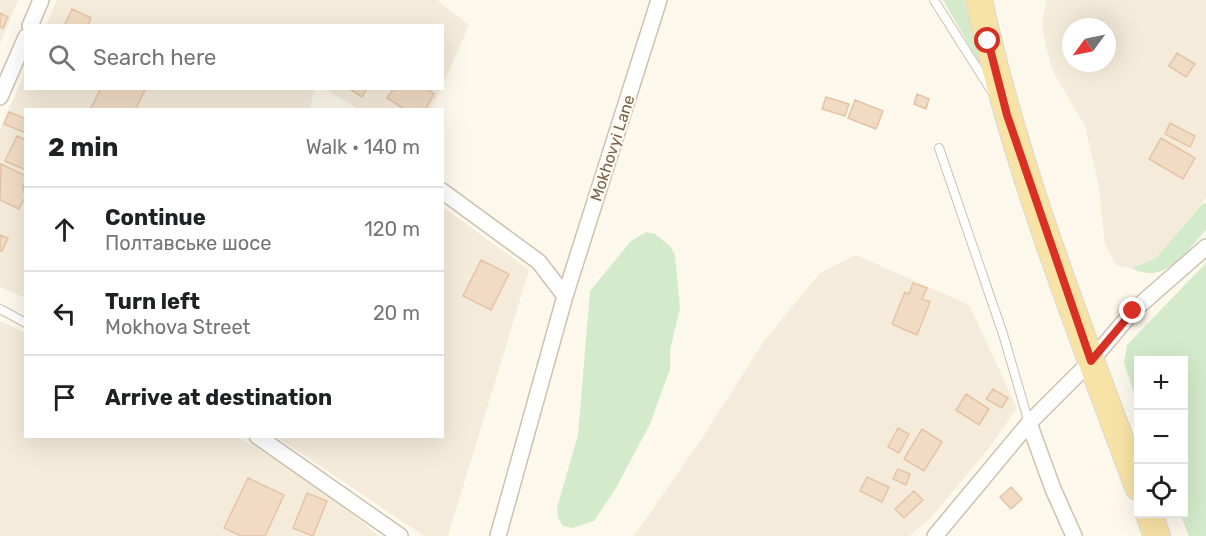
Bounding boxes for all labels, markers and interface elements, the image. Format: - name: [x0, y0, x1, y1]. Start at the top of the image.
- north arrow: [1062, 18, 1116, 72]
- search box: [24, 24, 444, 90]
- route start: [974, 27, 1000, 53]
- icon: search: [45, 41, 78, 74]
- text: Search here: [93, 44, 216, 71]
- street label: Mokhovyi Lane: [586, 93, 639, 204]
- text: 2 min: [48, 132, 118, 163]
- text: Walk · 140 m: [306, 135, 420, 159]
- text: Continue: [105, 204, 206, 231]
- icon: ahead: [48, 213, 81, 246]
- text: 120 m: [364, 217, 420, 241]
- text: Полтавське шосе: [105, 231, 272, 255]
- text: Turn left: [105, 288, 200, 315]
- icon: left: [48, 297, 81, 330]
- route end: [1119, 297, 1145, 323]
- text: 20 m: [373, 301, 420, 325]
- text: Mokhova Street: [105, 315, 250, 339]
- map controls: [1134, 356, 1188, 518]
- button: +: [1134, 356, 1188, 410]
- icon: arrive: [48, 381, 81, 414]
- text: Arrive at destination: [105, 384, 332, 411]
- button: −: [1134, 410, 1188, 464]
- button: locate: [1134, 464, 1188, 518]

